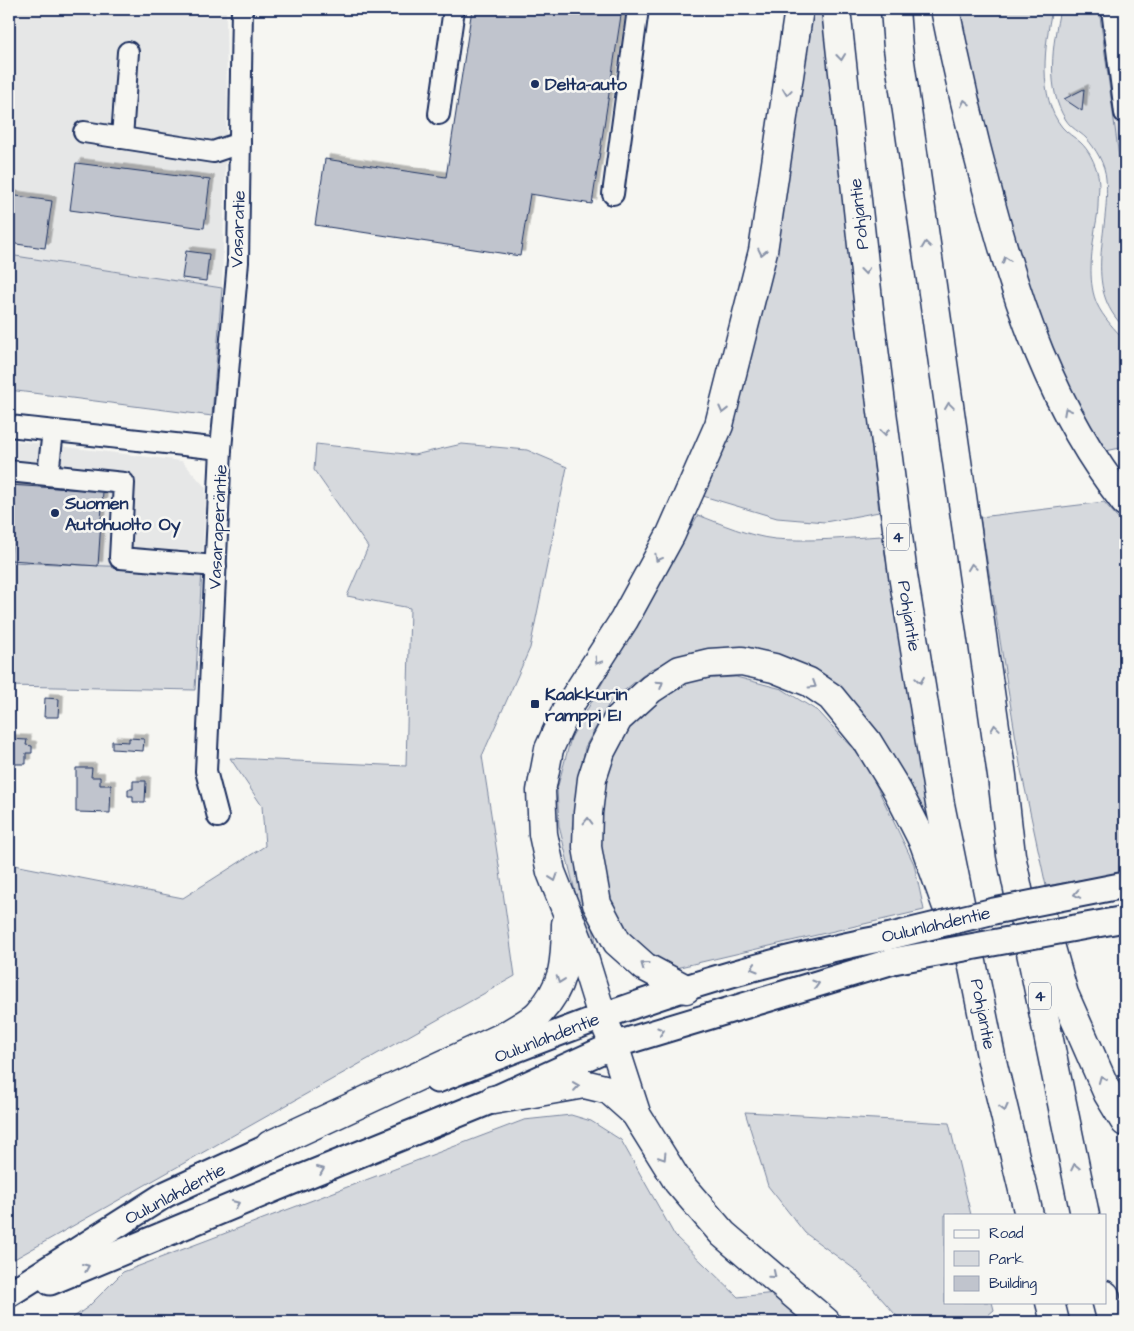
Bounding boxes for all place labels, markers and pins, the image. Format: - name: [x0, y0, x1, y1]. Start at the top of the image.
- place label: Delta-auto: [545, 72, 628, 97]
- marker: Delta-auto: [529, 78, 541, 90]
- place label: Suomen Autohuolto Oy: [64, 491, 181, 538]
- marker: Suomen Autohuolto Oy: [49, 507, 61, 519]
- place label: Kaakkurin ramppi E1: [545, 682, 627, 728]
- marker: Kaakkurin ramppi E1: [529, 698, 541, 710]

